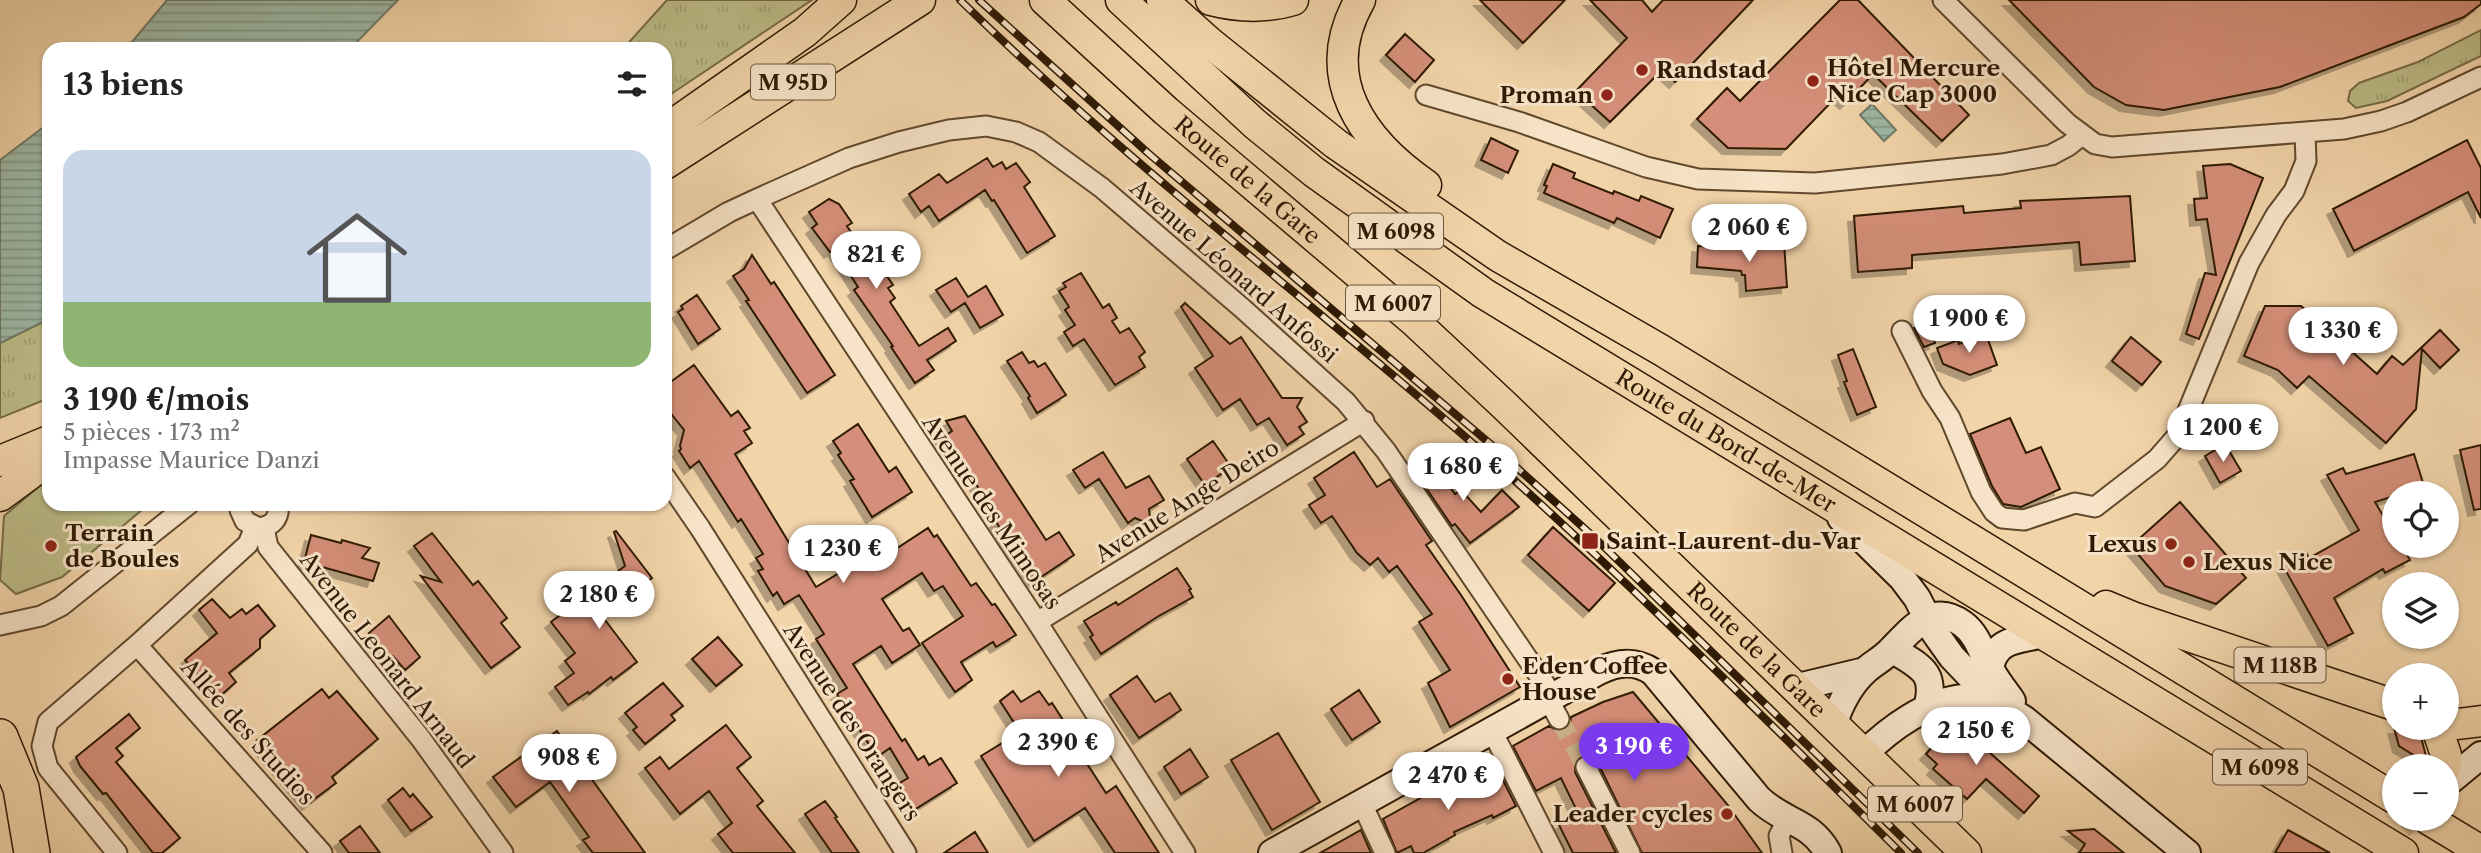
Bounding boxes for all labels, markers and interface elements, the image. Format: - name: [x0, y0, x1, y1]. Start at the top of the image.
- place label: Hôtel Mercure Nice Cap 3000: [1827, 54, 2000, 108]
- place label: Randstad: [1656, 56, 1767, 84]
- marker: Randstad: [1634, 62, 1650, 78]
- road number: M 95D: [751, 64, 835, 100]
- icon: filters: [613, 65, 651, 103]
- text: 13 biens: [63, 66, 184, 103]
- marker: Hôtel Mercure Nice Cap 3000: [1805, 73, 1821, 89]
- place label: Proman: [1500, 81, 1593, 109]
- marker: Proman: [1599, 87, 1615, 103]
- street label: Route de la Gare: [1169, 110, 1326, 250]
- street label: Avenue Léonard Anfossi: [1124, 173, 1343, 369]
- icon: home: [294, 195, 420, 321]
- pin: 2 060 €: [1684, 204, 1814, 264]
- text: 2 060 €: [1708, 213, 1790, 241]
- road number: M 6098: [1349, 214, 1443, 248]
- pin: 821 €: [827, 232, 925, 291]
- text: 821 €: [847, 240, 905, 268]
- road number: M 6007: [1346, 286, 1440, 320]
- pin: 1 900 €: [1904, 296, 2034, 355]
- text: 1 900 €: [1929, 304, 2009, 332]
- pin: 1 330 €: [2278, 308, 2408, 367]
- text: 1 330 €: [2304, 316, 2382, 344]
- street label: Route du Bord-de-Mer: [1611, 363, 1842, 519]
- text: 3 190 €/mois: [63, 381, 249, 418]
- pin: 1 200 €: [2158, 405, 2288, 464]
- street label: Avenue des Mimosas: [916, 408, 1068, 615]
- text: 1 200 €: [2183, 413, 2263, 441]
- text: 5 pièces · 173 m²: [63, 418, 240, 446]
- street label: Avenue Ange Deiro: [1089, 433, 1284, 569]
- pin: 1 680 €: [1398, 444, 1528, 503]
- text: Impasse Maurice Danzi: [63, 446, 320, 474]
- text: 1 680 €: [1423, 452, 1503, 480]
- map controls: [2382, 481, 2459, 831]
- button: locate: [2382, 481, 2459, 558]
- place label: Terrain de Boules: [65, 519, 179, 573]
- pin: 1 230 €: [778, 526, 908, 585]
- place label: Saint-Laurent-du-Var: [1606, 527, 1862, 555]
- place label: Lexus: [2087, 530, 2157, 558]
- marker: Saint-Laurent-du-Var: [1580, 531, 1600, 551]
- text: 1 230 €: [804, 534, 882, 562]
- marker: Lexus: [2163, 536, 2179, 552]
- marker: Terrain de Boules: [43, 538, 59, 554]
- street label: Avenue Leonard Arnaud: [293, 546, 480, 774]
- place label: Lexus Nice: [2203, 548, 2333, 576]
- marker: Lexus Nice: [2181, 554, 2197, 570]
- pin: 2 180 €: [534, 572, 664, 631]
- button: layers: [2382, 572, 2459, 649]
- street label: Route de la Gare: [1681, 576, 1832, 724]
- text: 2 180 €: [560, 580, 638, 608]
- street label: Avenue des Orangers: [777, 617, 927, 826]
- road number: M 118B: [2234, 648, 2326, 682]
- street label: Allée des Studios: [174, 652, 321, 811]
- place label: Eden Coffee House: [1522, 652, 1668, 706]
- button: +: [2382, 663, 2459, 740]
- marker: Eden Coffee House: [1500, 671, 1516, 687]
- pin: 2 150 €: [1911, 708, 2041, 767]
- text: 2 150 €: [1937, 716, 2015, 744]
- pin: 2 390 €: [993, 720, 1123, 779]
- pin: 3 190 €: [1569, 724, 1699, 783]
- text: 2 390 €: [1017, 728, 1099, 756]
- text: 3 190 €: [1595, 732, 1673, 760]
- pin: 908 €: [520, 734, 618, 794]
- text: 908 €: [538, 743, 600, 771]
- road number: M 6098: [2213, 750, 2307, 784]
- pin: 2 470 €: [1383, 752, 1513, 812]
- button: −: [2382, 754, 2459, 831]
- text: 2 470 €: [1408, 761, 1488, 789]
- road number: M 6007: [1868, 786, 1962, 822]
- place label: Leader cycles: [1553, 800, 1713, 828]
- marker: Leader cycles: [1719, 806, 1735, 822]

